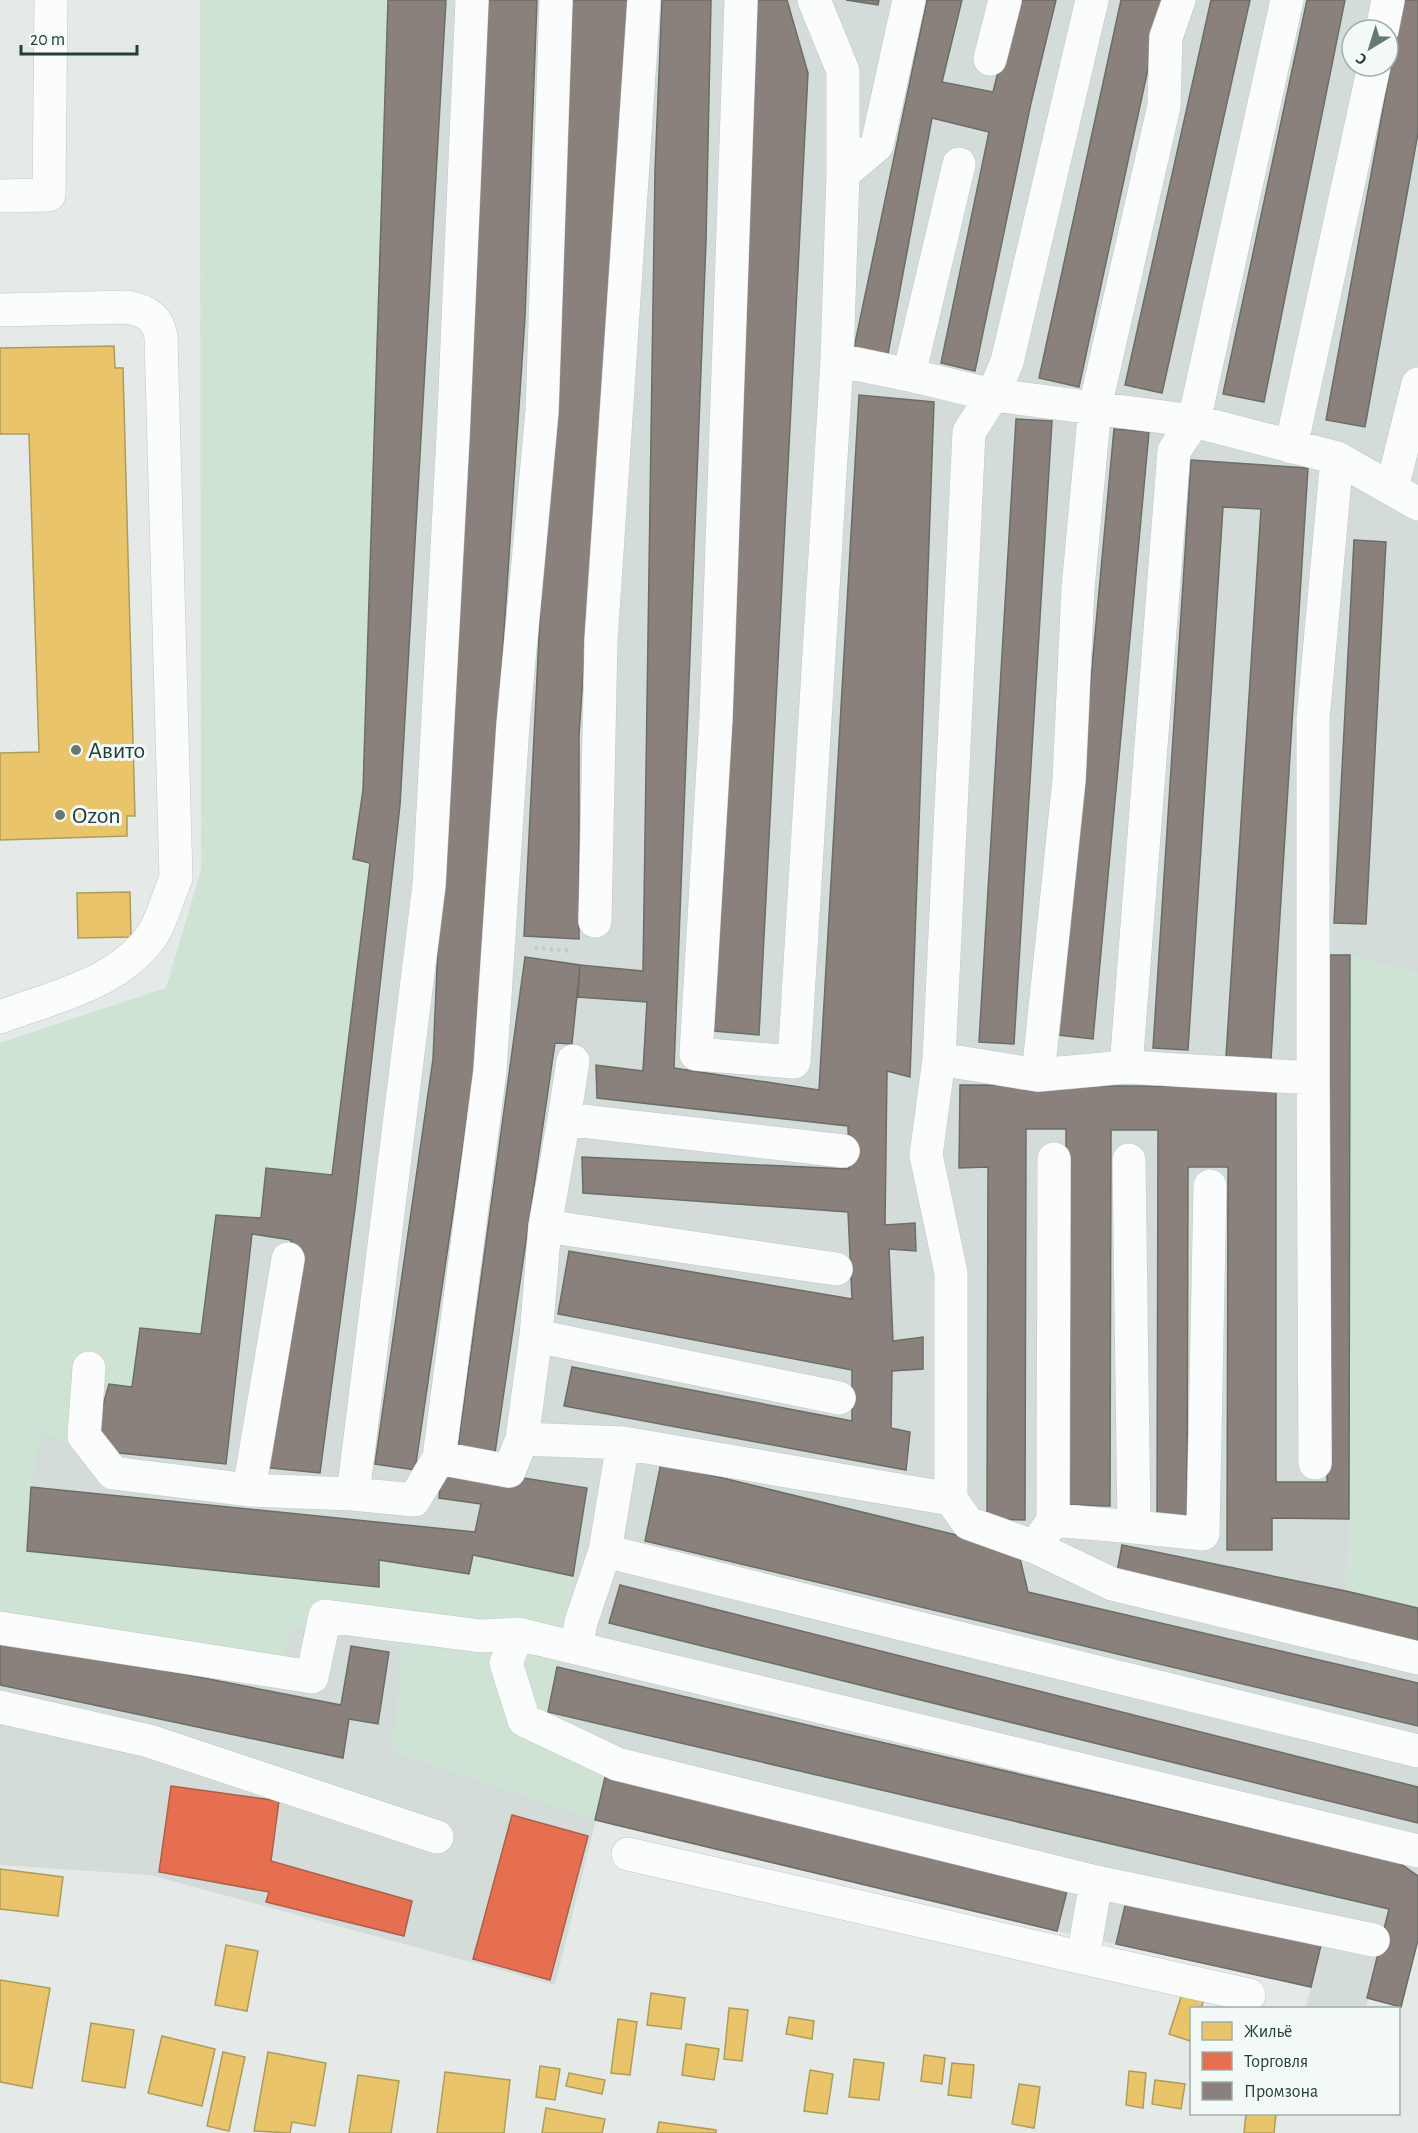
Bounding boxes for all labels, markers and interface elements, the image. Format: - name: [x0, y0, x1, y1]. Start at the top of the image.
- scale bar: [21, 18, 136, 56]
- north arrow: [1340, 18, 1400, 78]
- text: 20 m: [30, 31, 65, 49]
- text: С: [1353, 50, 1370, 68]
- place label: Авито: [88, 739, 145, 763]
- marker: Авито: [69, 743, 83, 757]
- place label: Ozon: [72, 804, 121, 828]
- marker: Ozon: [53, 808, 67, 822]
- legend: [1190, 2007, 1400, 2115]
- text: Жильё: [1244, 2023, 1292, 2041]
- text: Торговля: [1244, 2053, 1308, 2071]
- text: Промзона: [1244, 2083, 1318, 2101]

